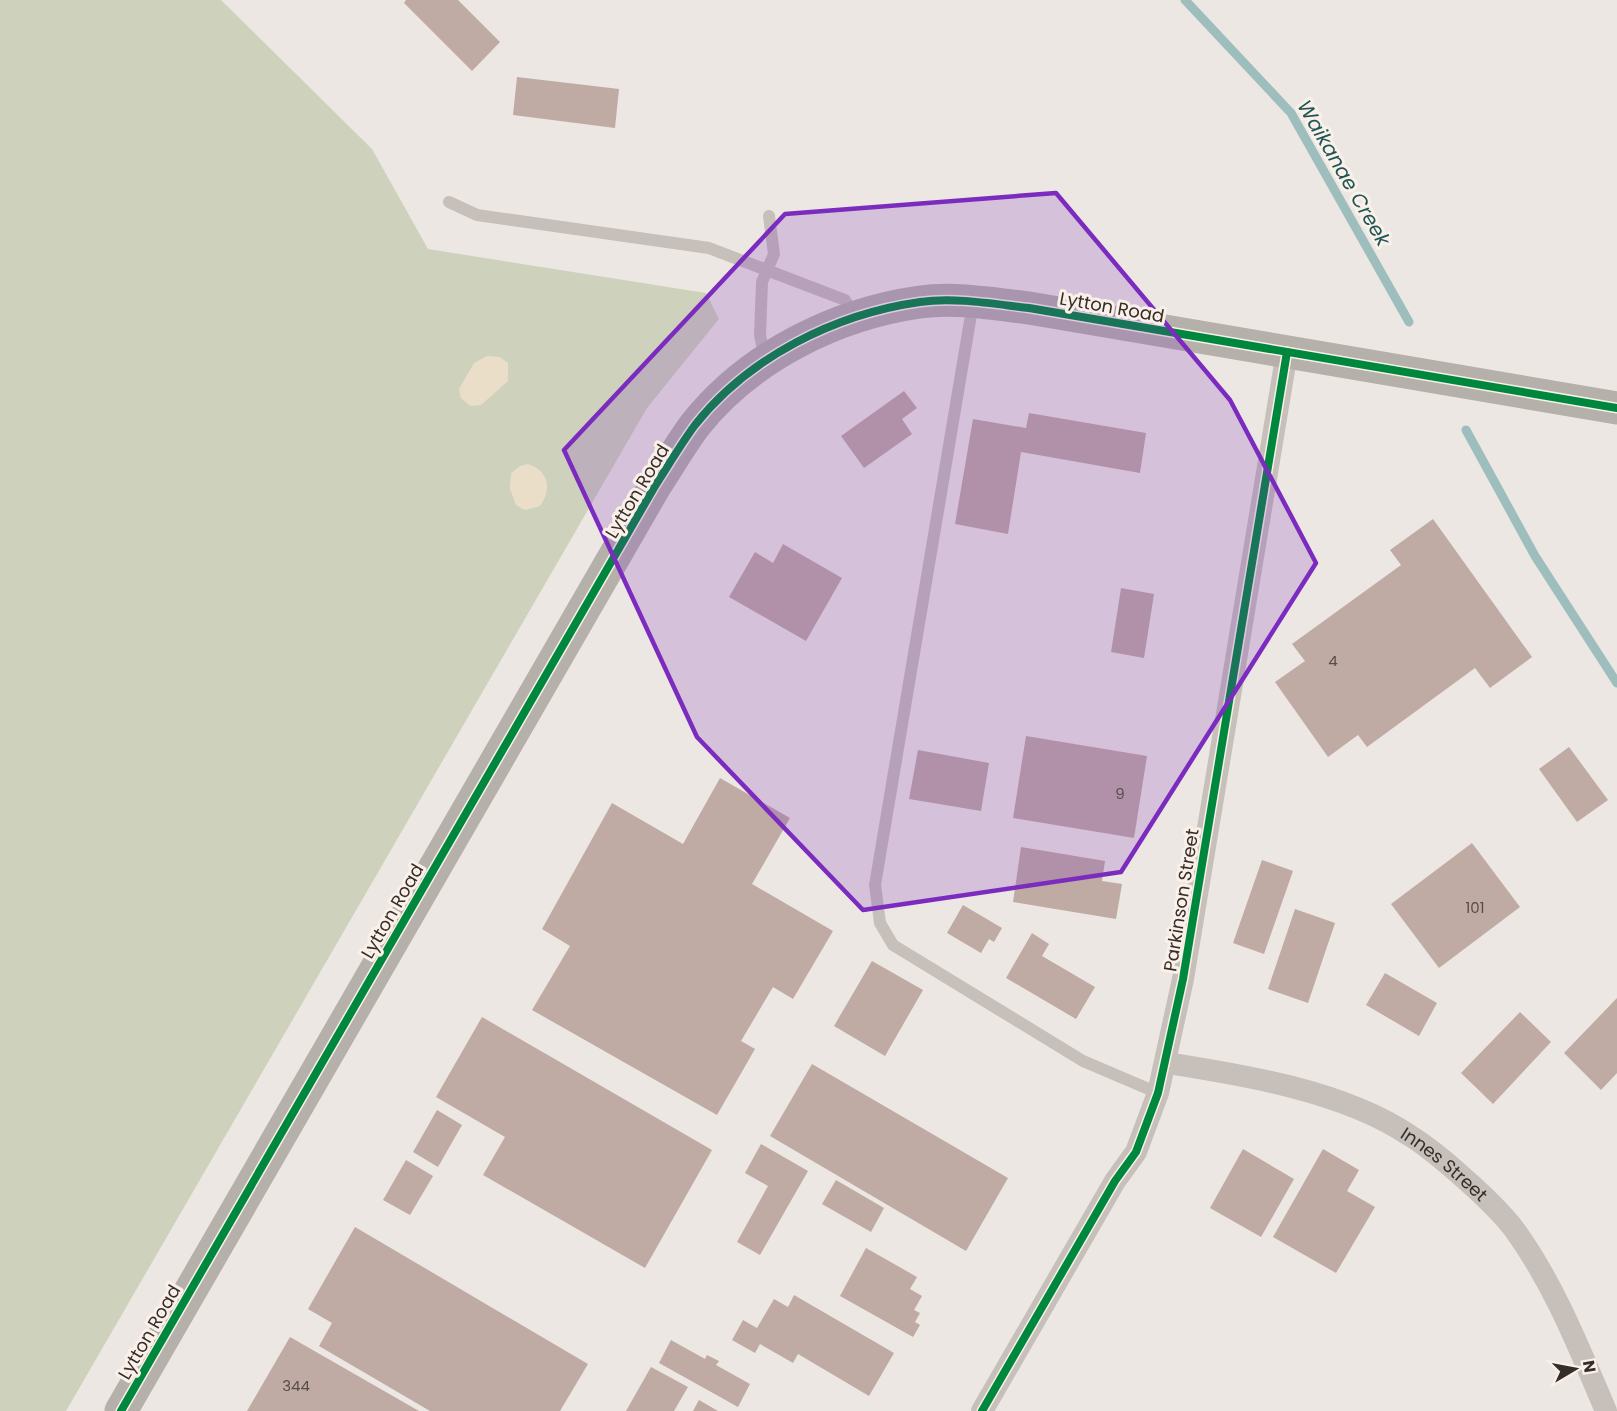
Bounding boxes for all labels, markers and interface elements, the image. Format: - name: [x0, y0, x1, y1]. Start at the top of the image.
- water label: Waikanae Creek: [1291, 95, 1398, 253]
- street label: Lytton Road: [1058, 286, 1166, 328]
- street label: Lytton Road: [599, 439, 675, 543]
- house number: 4: [1328, 650, 1338, 671]
- house number: 9: [1115, 783, 1125, 804]
- street label: Parkinson Street: [1157, 827, 1205, 973]
- street label: Lytton Road: [355, 859, 429, 963]
- house number: 101: [1465, 897, 1485, 918]
- street label: Innes Street: [1396, 1121, 1494, 1206]
- street label: Lytton Road: [112, 1280, 186, 1384]
- north arrow: [1545, 1339, 1605, 1399]
- text: N: [1577, 1359, 1602, 1374]
- house number: 344: [282, 1375, 310, 1396]

